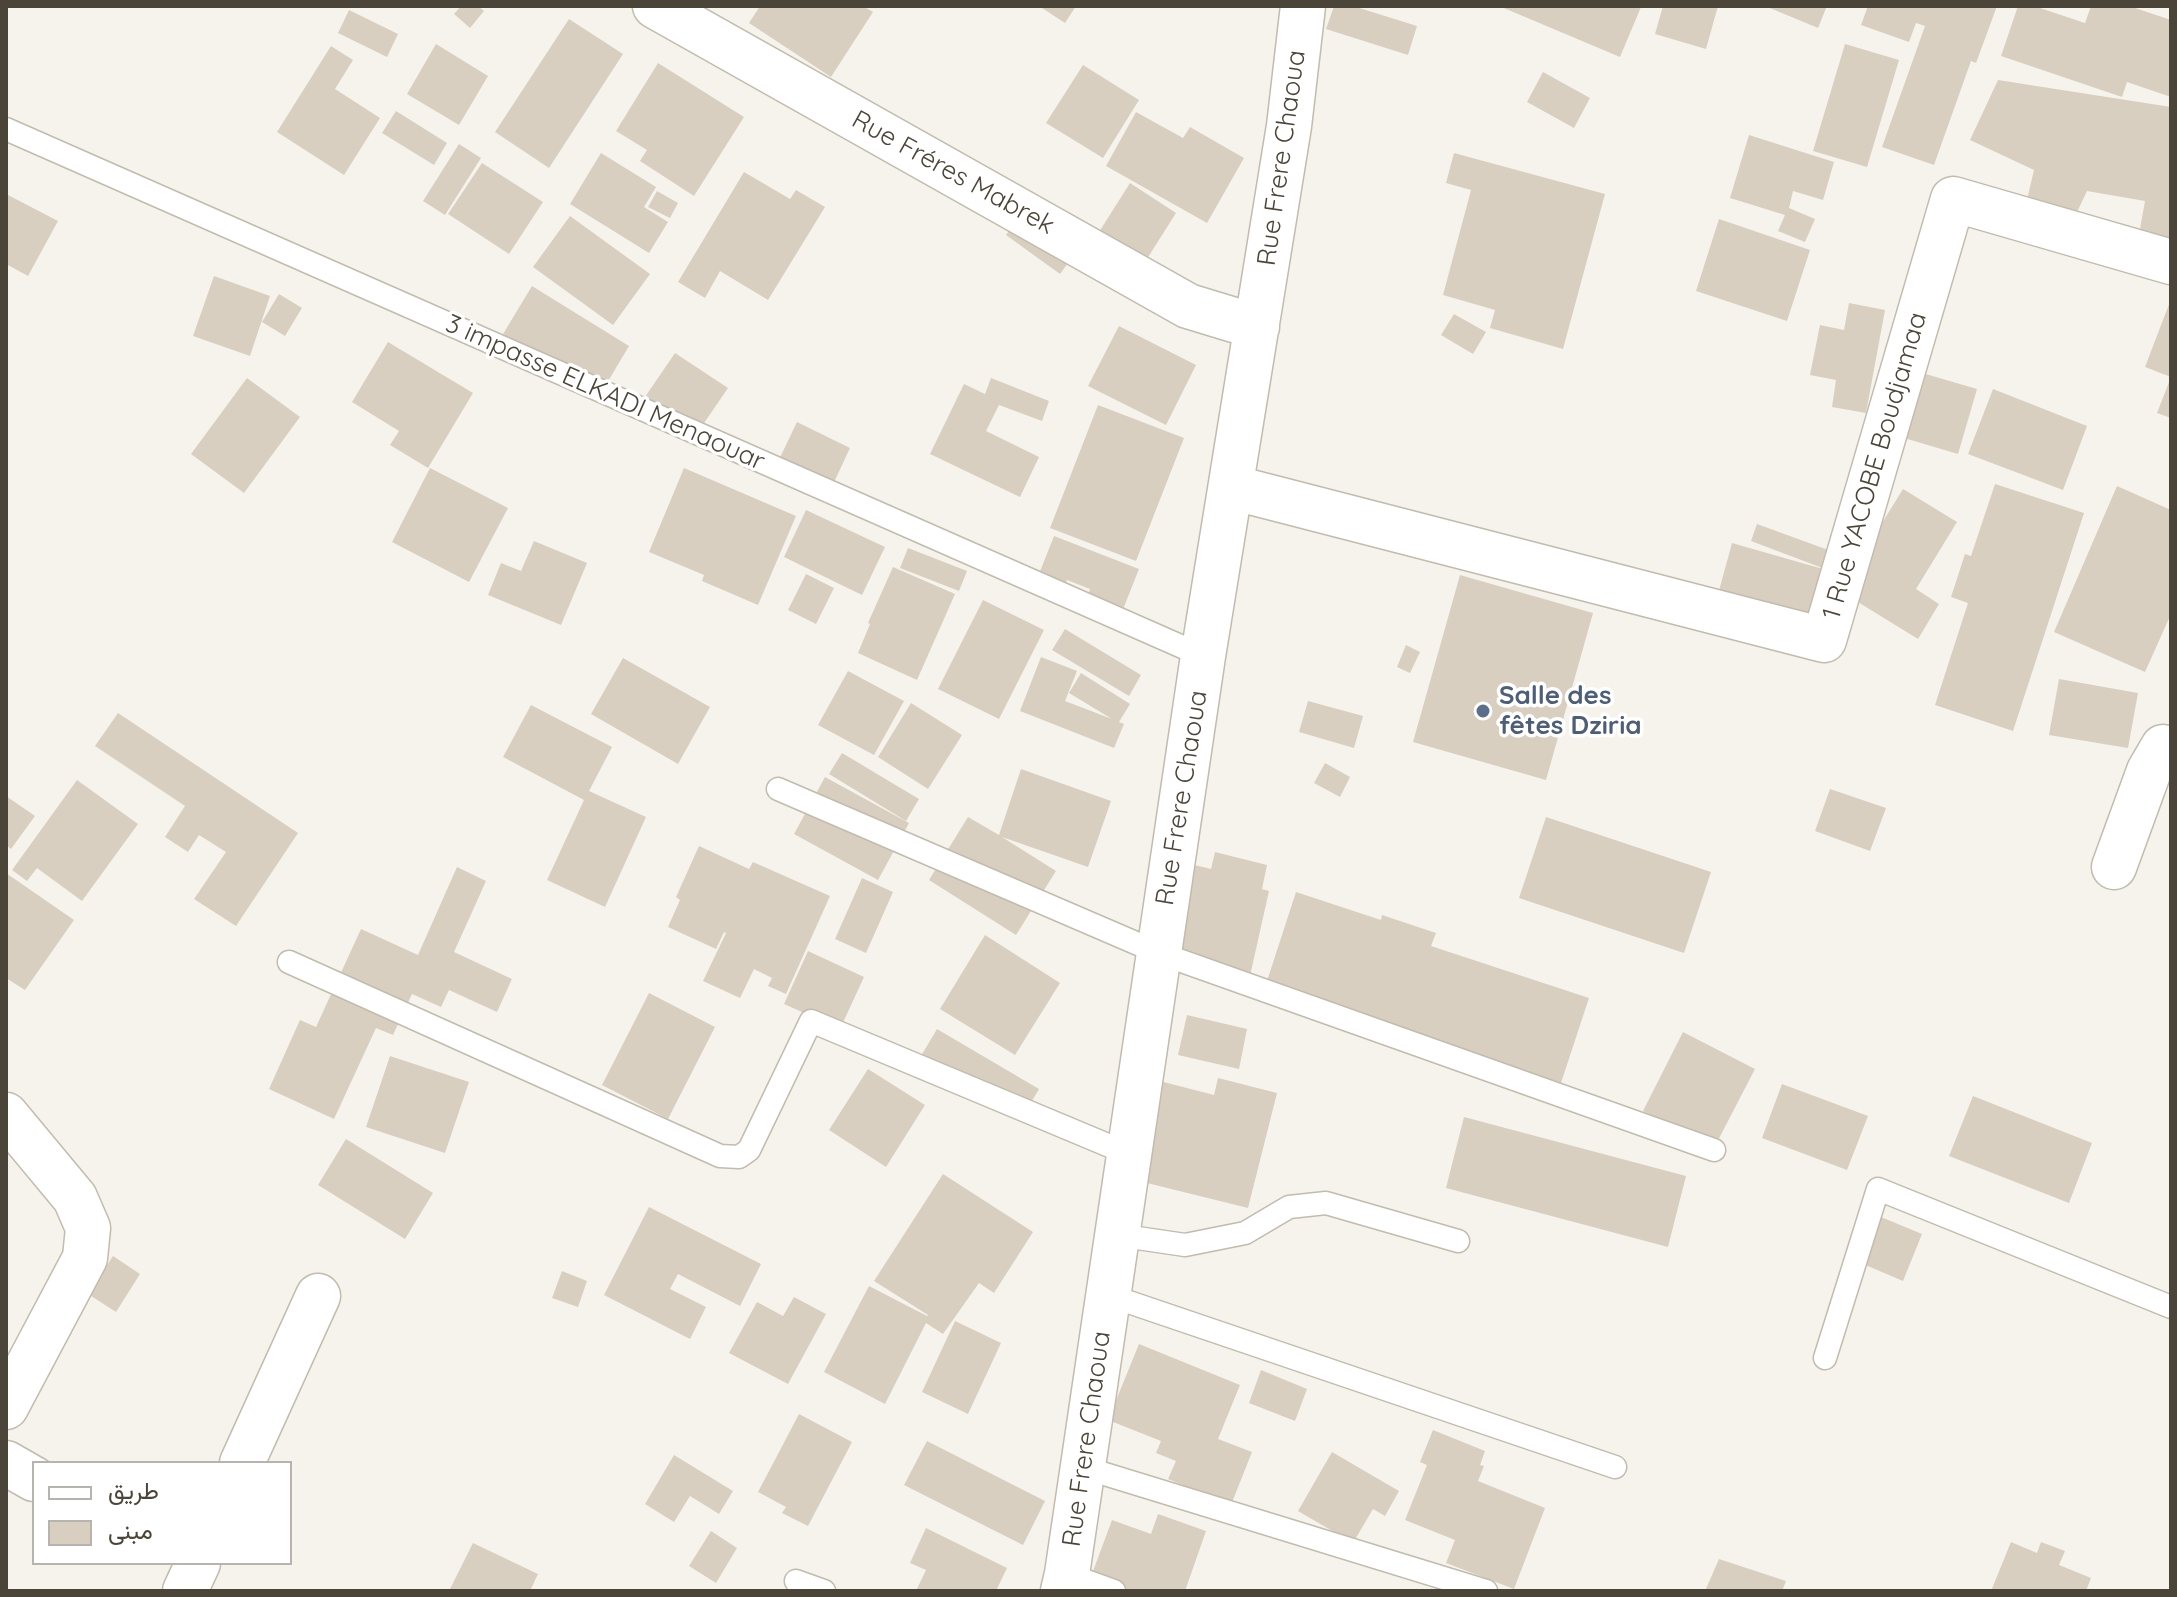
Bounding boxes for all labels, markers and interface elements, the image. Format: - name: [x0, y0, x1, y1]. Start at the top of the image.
- street label: Rue Frere Chaoua: [1251, 48, 1313, 268]
- street label: Rue Fréres Mabrek: [846, 104, 1060, 242]
- street label: 3 impasse ELKADI Menaouar: [441, 308, 769, 478]
- street label: 1 Rue YACOBE Boudjamaa: [1816, 309, 1934, 623]
- place label: Salle des fêtes Dziria: [1499, 680, 1642, 742]
- street label: Rue Frere Chaoua: [1150, 688, 1214, 908]
- marker: Salle des fêtes Dziria: [1474, 702, 1492, 720]
- street label: Rue Frere Chaoua: [1056, 1329, 1118, 1549]
- legend: [32, 1461, 292, 1565]
- text: طريق: [108, 1475, 159, 1505]
- text: مبنى: [108, 1515, 153, 1545]

